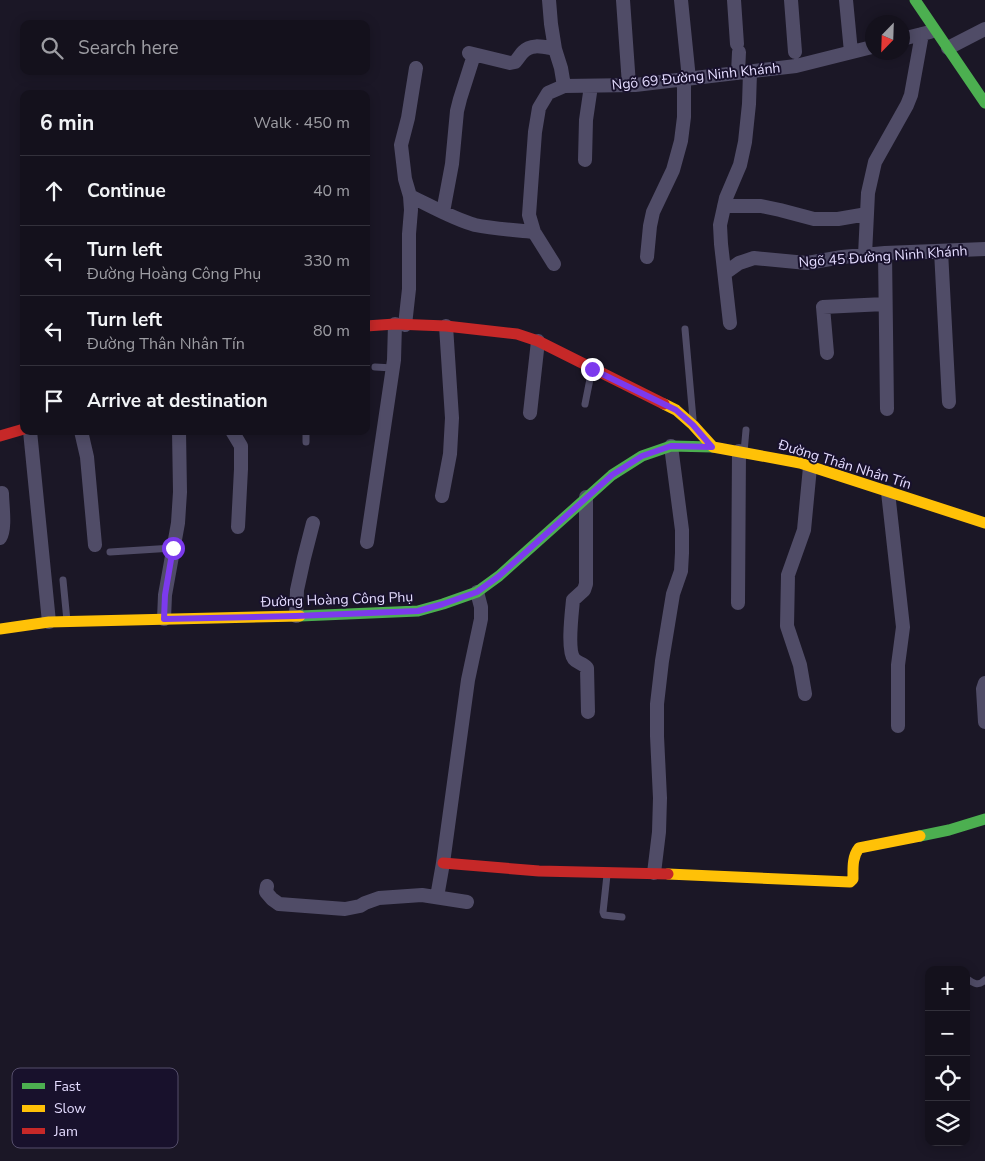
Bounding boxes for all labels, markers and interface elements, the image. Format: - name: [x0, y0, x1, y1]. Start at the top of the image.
- north arrow: [865, 15, 910, 60]
- search box: [20, 20, 370, 75]
- icon: search: [38, 34, 66, 62]
- text: Search here: [78, 35, 179, 61]
- street label: Ngõ 69 Đường Ninh Khánh: [611, 58, 781, 95]
- text: 6 min: [40, 109, 94, 137]
- text: Walk · 450 m: [254, 112, 350, 134]
- icon: ahead: [40, 177, 68, 205]
- text: Continue: [87, 178, 166, 204]
- text: 40 m: [313, 180, 350, 202]
- text: Turn left: [87, 237, 162, 263]
- street label: Ngõ 45 Đường Ninh Khánh: [798, 241, 968, 272]
- icon: left: [40, 247, 68, 275]
- text: 330 m: [303, 250, 350, 272]
- text: Đường Hoàng Công Phụ: [87, 263, 261, 285]
- text: Turn left: [87, 307, 162, 333]
- icon: left: [40, 317, 68, 345]
- text: 80 m: [313, 320, 350, 342]
- text: Đường Thân Nhân Tín: [87, 333, 245, 355]
- route end: [581, 358, 604, 381]
- icon: arrive: [40, 387, 68, 415]
- text: Arrive at destination: [87, 388, 268, 414]
- street label: Đường Thân Nhân Tín: [775, 435, 914, 494]
- route start: [162, 537, 185, 560]
- street label: Đường Hoàng Công Phụ: [259, 587, 414, 612]
- map controls: [925, 966, 970, 1146]
- button: +: [925, 966, 970, 1011]
- button: −: [925, 1011, 970, 1056]
- button: locate: [925, 1056, 970, 1101]
- legend: [12, 1068, 178, 1148]
- text: Fast: [54, 1077, 80, 1096]
- text: Slow: [54, 1099, 86, 1118]
- button: layers: [925, 1101, 970, 1146]
- text: Jam: [53, 1122, 78, 1141]

